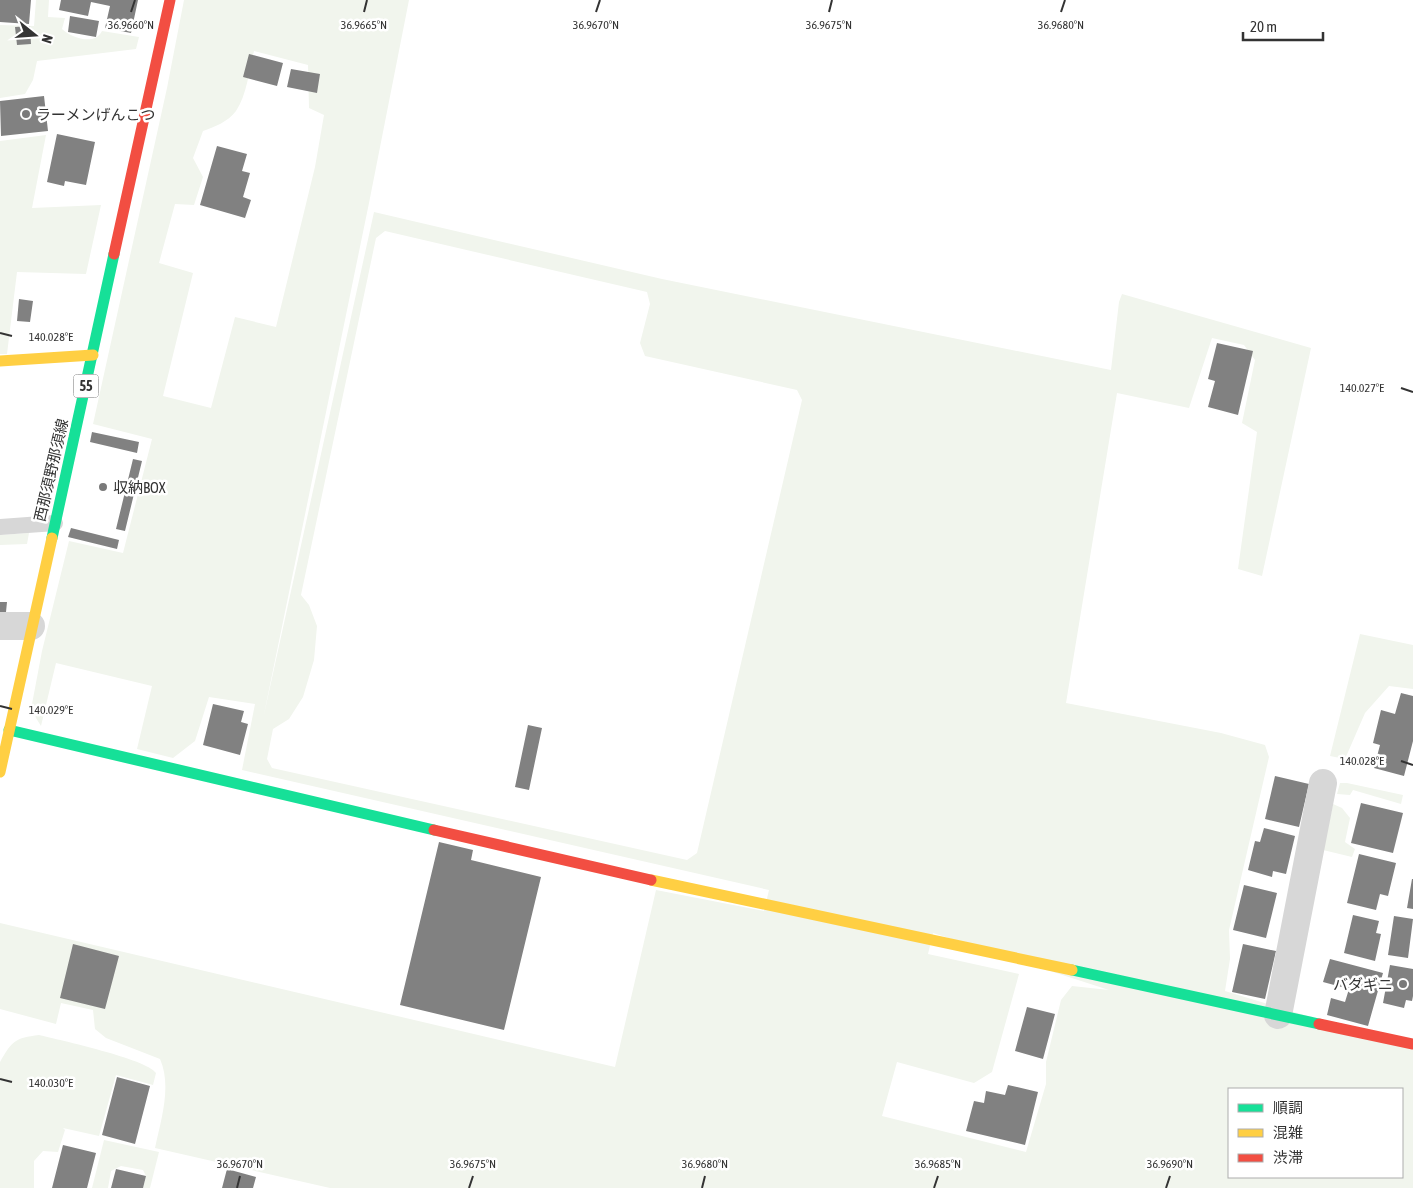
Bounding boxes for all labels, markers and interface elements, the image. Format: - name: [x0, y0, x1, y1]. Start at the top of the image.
- north arrow: [10, 10, 60, 60]
- scale bar: [1243, 10, 1323, 42]
- text: 36.9660°N: [108, 18, 154, 32]
- text: 36.9665°N: [341, 18, 387, 32]
- text: 36.9670°N: [573, 18, 619, 32]
- text: 36.9675°N: [806, 18, 852, 32]
- text: 36.9680°N: [1038, 18, 1084, 32]
- text: 20 m: [1250, 18, 1277, 35]
- text: N: [39, 33, 56, 45]
- place label: ラーメンげんこつ: [36, 106, 155, 123]
- marker: ラーメンげんこつ: [20, 108, 32, 120]
- text: 140.028°E: [29, 330, 73, 344]
- road number: 55: [74, 374, 98, 398]
- text: 140.027°E: [1340, 381, 1384, 395]
- street label: 西那須野那須線: [31, 417, 71, 523]
- place label: 収納BOX: [113, 479, 166, 496]
- marker: 収納BOX: [97, 481, 109, 493]
- text: 140.029°E: [29, 703, 73, 717]
- text: 140.028°E: [1340, 754, 1384, 768]
- place label: バダギニ: [1333, 976, 1393, 993]
- marker: バダギニ: [1397, 978, 1409, 990]
- text: 140.030°E: [29, 1076, 73, 1090]
- legend: [1228, 1088, 1403, 1178]
- text: 順調: [1273, 1099, 1303, 1116]
- text: 混雑: [1273, 1124, 1303, 1141]
- text: 渋滞: [1273, 1149, 1303, 1166]
- text: 36.9670°N: [217, 1157, 263, 1171]
- text: 36.9675°N: [450, 1157, 496, 1171]
- text: 36.9680°N: [682, 1157, 728, 1171]
- text: 36.9685°N: [915, 1157, 961, 1171]
- text: 36.9690°N: [1147, 1157, 1193, 1171]

